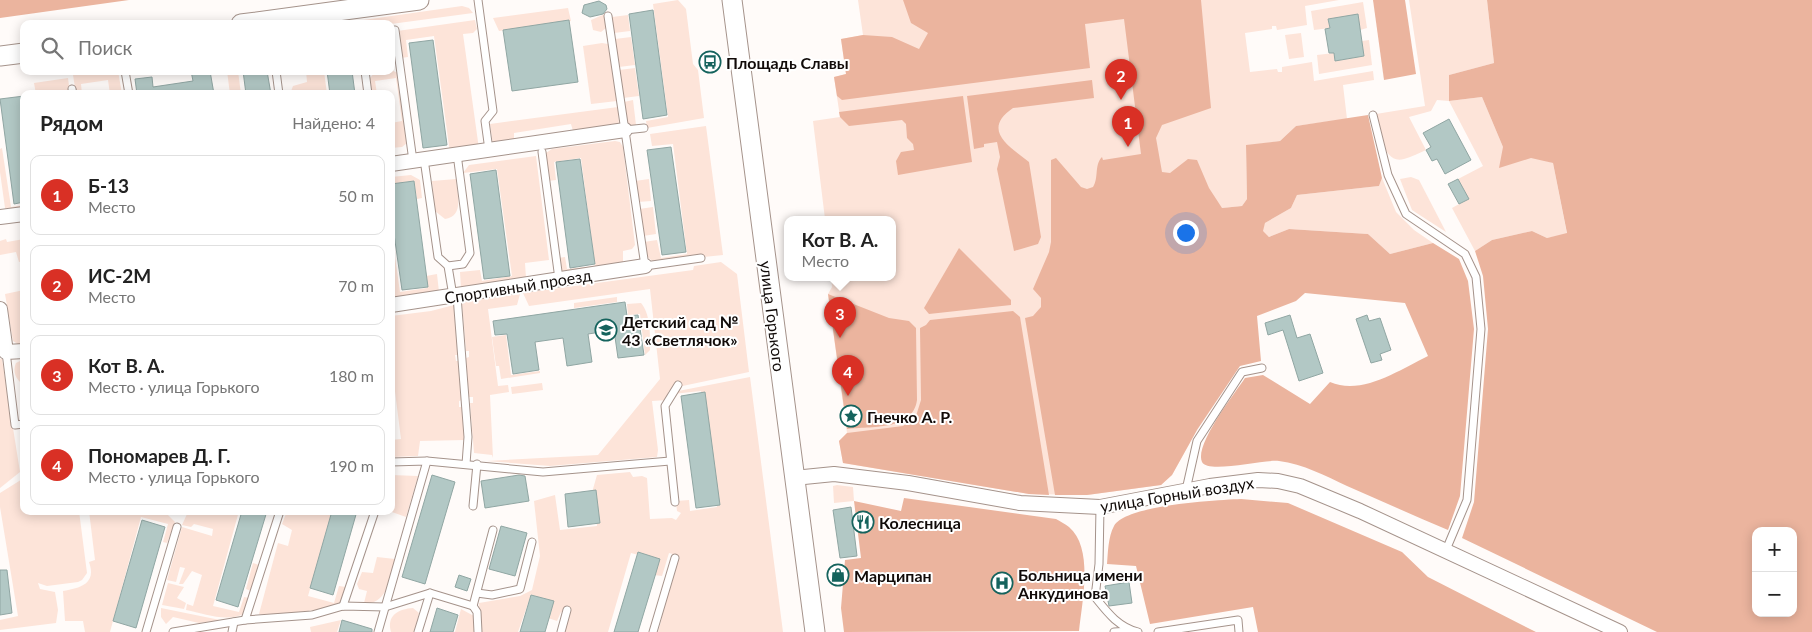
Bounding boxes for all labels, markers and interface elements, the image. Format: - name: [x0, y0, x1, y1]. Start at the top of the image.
- search box: [20, 20, 395, 75]
- icon: search: [38, 34, 66, 62]
- text: Поиск: [78, 36, 132, 59]
- bus stop icon: Площадь Славы: [698, 50, 722, 74]
- place label: Площадь Славы: [726, 53, 849, 72]
- pin: 2: [1105, 59, 1137, 100]
- pin: 1: [1112, 106, 1144, 147]
- text: Рядом: [40, 110, 103, 135]
- text: Найдено: 4: [292, 113, 375, 132]
- text: Б-13: [88, 174, 129, 197]
- text: 1: [52, 186, 62, 205]
- text: 50 m: [338, 186, 374, 205]
- text: Место: [88, 197, 136, 216]
- popup: [784, 216, 896, 281]
- your location: [1173, 220, 1199, 246]
- text: Кот В. А.: [802, 228, 878, 251]
- text: Место: [802, 251, 849, 270]
- street label: улица Горького: [757, 259, 789, 373]
- text: ИС-2М: [88, 264, 151, 287]
- street label: Спортивный проезд: [443, 265, 593, 307]
- text: 2: [52, 276, 62, 295]
- text: 70 m: [338, 276, 374, 295]
- text: Место: [88, 287, 136, 306]
- pin: 3: [824, 297, 856, 338]
- place label: Детский сад № 43 «Светлячок»: [622, 312, 739, 349]
- school or university icon: Детский сад № 43 «Светлячок»: [594, 318, 618, 342]
- text: Кот В. А.: [88, 354, 165, 377]
- pin: 4: [832, 355, 864, 396]
- text: 3: [52, 366, 62, 385]
- text: 180 m: [329, 366, 374, 385]
- text: Место · улица Горького: [88, 377, 260, 396]
- place icon: Гнечко А. Р.: [839, 404, 863, 428]
- place label: Гнечко А. Р.: [867, 407, 953, 426]
- text: Пономарев Д. Г.: [88, 444, 230, 467]
- text: 4: [52, 456, 62, 475]
- text: 190 m: [329, 456, 374, 475]
- text: Место · улица Горького: [88, 467, 260, 486]
- street label: улица Горный воздух: [1099, 472, 1255, 516]
- restaurant icon: Колесница: [851, 510, 875, 534]
- place label: Колесница: [879, 513, 961, 532]
- map controls: [1752, 527, 1797, 617]
- button: +: [1752, 527, 1797, 572]
- shop icon: Марципан: [826, 563, 850, 587]
- place label: Больница имени Анкудинова: [1017, 565, 1143, 602]
- place label: Марципан: [854, 566, 932, 585]
- hospital icon: Больница имени Анкудинова: [990, 571, 1014, 595]
- button: −: [1752, 572, 1797, 617]

